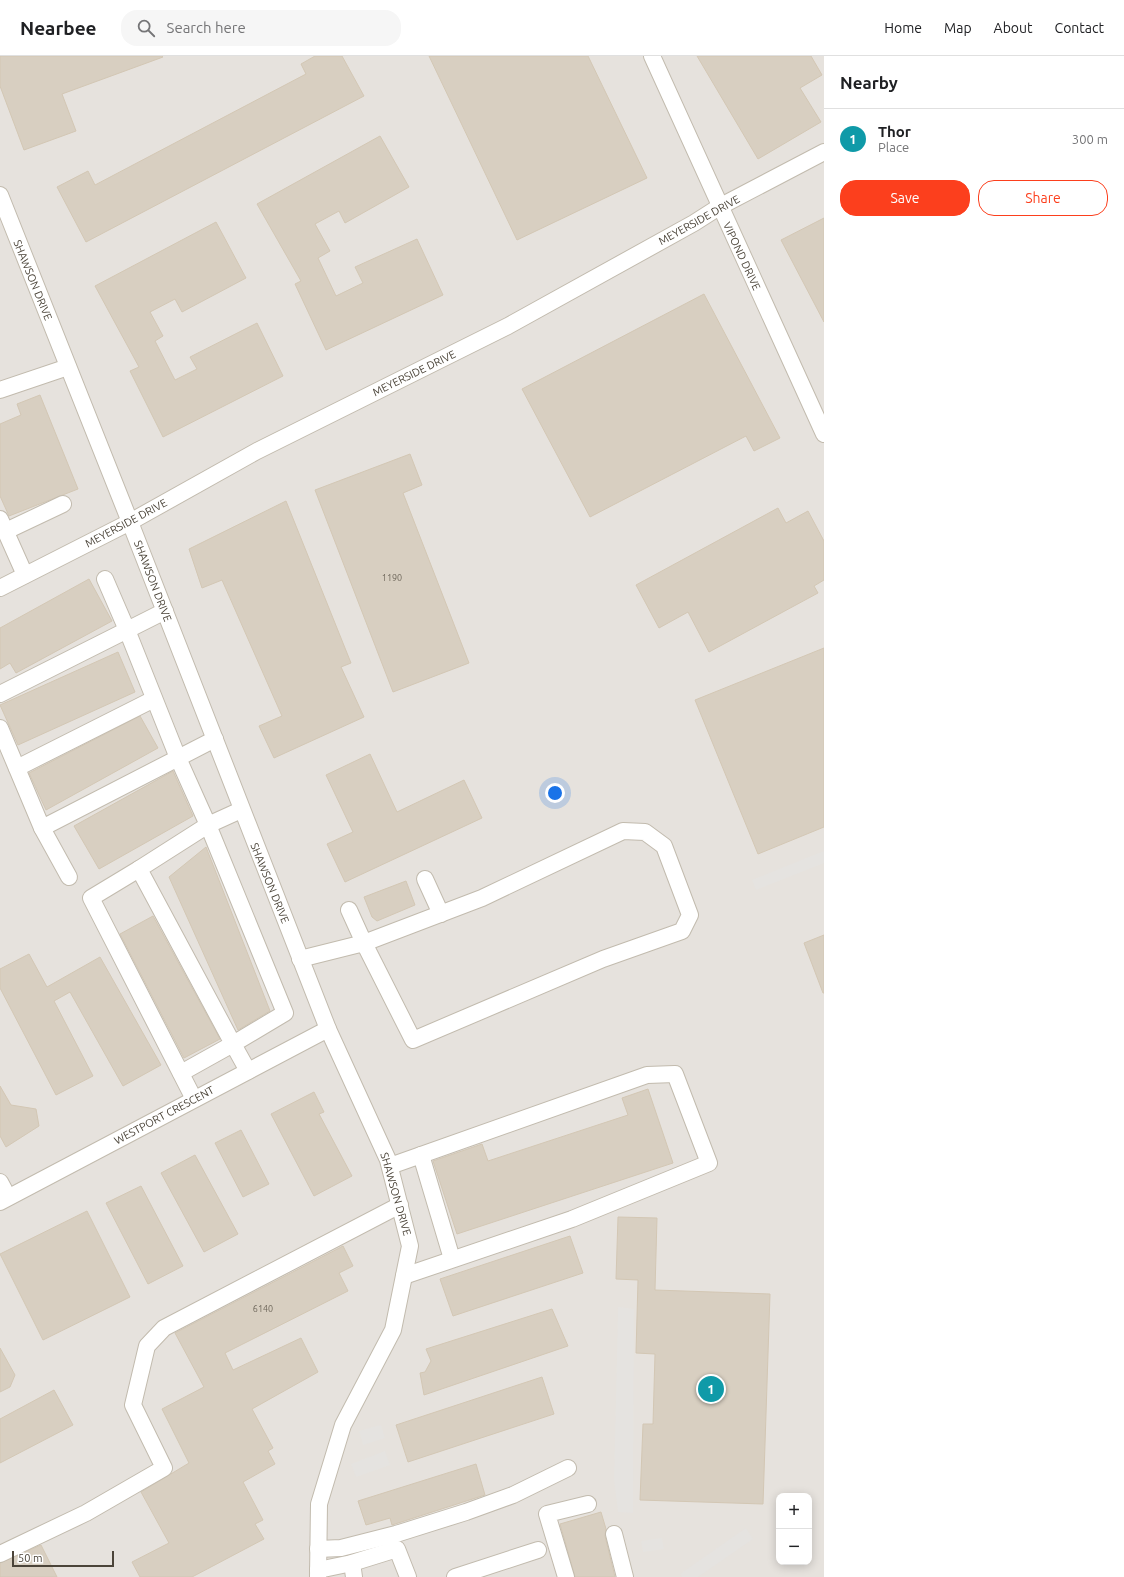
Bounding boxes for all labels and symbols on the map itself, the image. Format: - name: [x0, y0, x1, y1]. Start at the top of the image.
- street label: MEYERSIDE DRIVE: [656, 193, 742, 247]
- street label: VIPOND DRIVE: [721, 220, 763, 292]
- street label: SHAWSON DRIVE: [11, 238, 55, 322]
- street label: MEYERSIDE DRIVE: [371, 348, 457, 398]
- street label: MEYERSIDE DRIVE: [83, 496, 169, 550]
- street label: SHAWSON DRIVE: [132, 539, 174, 623]
- house number: 1190: [382, 573, 402, 583]
- your location: [545, 783, 565, 803]
- street label: SHAWSON DRIVE: [248, 841, 292, 925]
- street label: WESTPORT CRESCENT: [112, 1084, 216, 1146]
- street label: SHAWSON DRIVE: [378, 1151, 414, 1237]
- house number: 6140: [253, 1304, 273, 1314]
- pin: 1: [698, 1374, 724, 1404]
- scale bar: [12, 1549, 114, 1568]

